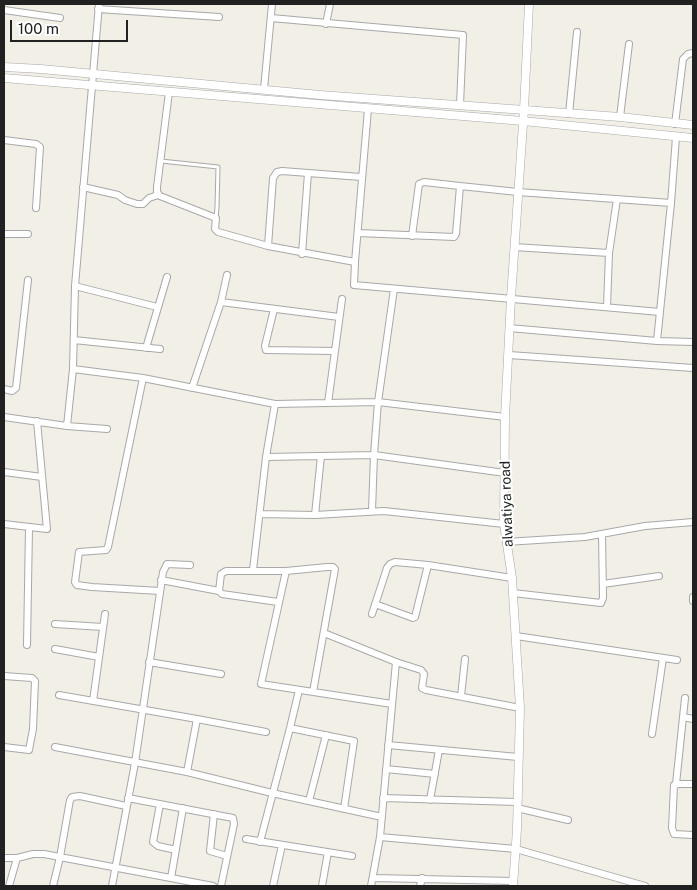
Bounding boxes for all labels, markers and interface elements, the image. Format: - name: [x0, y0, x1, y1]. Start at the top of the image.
- scale bar: [12, 10, 130, 42]
- text: 100 m: [18, 20, 59, 37]
- street label: alwatiya road: [497, 460, 517, 548]

